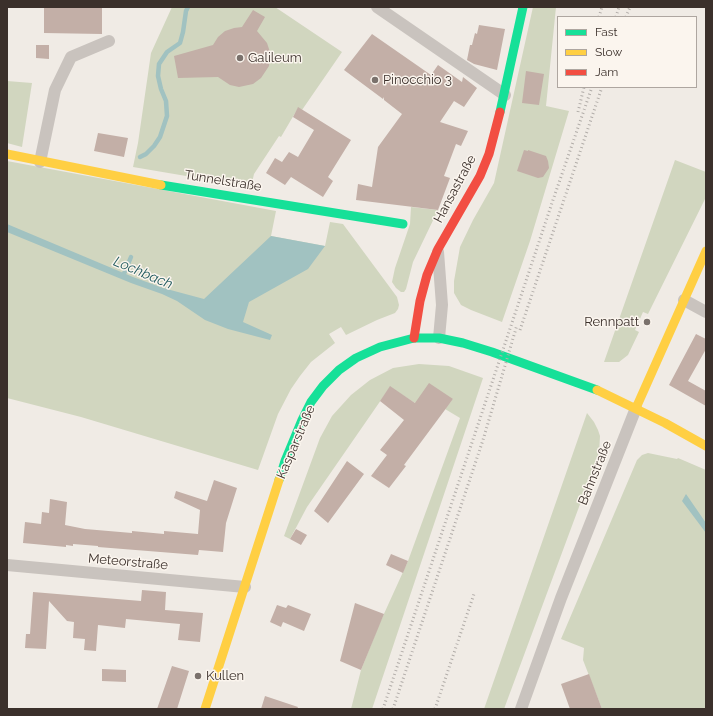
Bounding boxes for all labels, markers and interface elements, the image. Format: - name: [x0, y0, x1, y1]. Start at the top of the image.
- legend: [557, 16, 697, 88]
- text: Fast: [595, 25, 618, 39]
- text: Slow: [595, 45, 622, 59]
- place label: Galileum: [248, 50, 302, 66]
- marker: Galileum: [235, 53, 245, 63]
- text: Jam: [595, 65, 618, 79]
- place label: Pinocchio 3: [383, 72, 452, 88]
- marker: Pinocchio 3: [370, 75, 380, 85]
- street label: Hansastraße: [431, 152, 479, 226]
- street label: Tunnelstraße: [183, 167, 263, 195]
- water label: Lochbach: [111, 253, 175, 293]
- place label: Rennpatt: [584, 314, 639, 330]
- marker: Rennpatt: [642, 317, 652, 327]
- street label: Kasparstraße: [273, 403, 319, 481]
- street label: Bahnstraße: [575, 439, 615, 507]
- street label: Meteorstraße: [87, 551, 169, 573]
- place label: Kullen: [206, 668, 244, 684]
- marker: Kullen: [193, 671, 203, 681]

